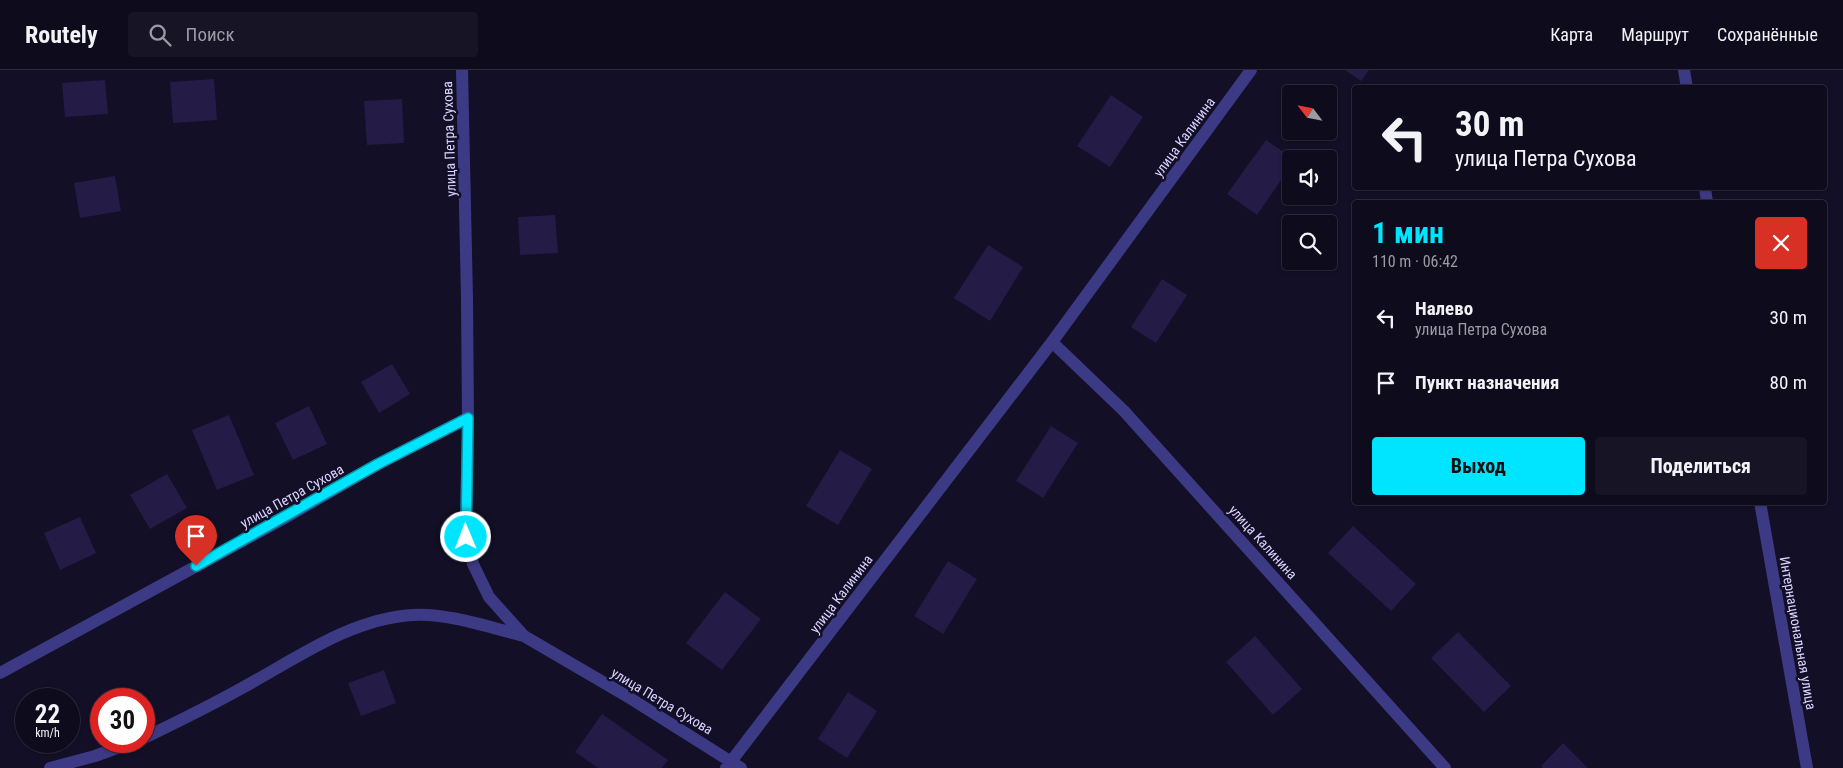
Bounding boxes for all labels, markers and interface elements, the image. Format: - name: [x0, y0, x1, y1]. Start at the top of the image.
- search box: [128, 12, 478, 57]
- text: Routely: [25, 21, 98, 49]
- icon: search: [146, 21, 174, 49]
- text: Поиск: [186, 23, 235, 46]
- text: Карта: [1550, 24, 1593, 45]
- text: Маршрут: [1621, 24, 1689, 45]
- text: Сохранённые: [1717, 24, 1818, 45]
- street label: улица Петра Сухова: [439, 81, 459, 197]
- north arrow: [1282, 85, 1338, 140]
- map controls: [1282, 85, 1337, 270]
- street label: улица Калинина: [1150, 94, 1218, 180]
- text: 30 m: [1455, 104, 1524, 145]
- icon: left: [1372, 105, 1437, 170]
- text: улица Петра Сухова: [1455, 146, 1637, 171]
- button: sound: [1282, 150, 1337, 205]
- button: search: [1282, 215, 1337, 270]
- text: 1 мин: [1372, 215, 1444, 250]
- button: close: [1755, 217, 1807, 269]
- text: 110 m · 06:42: [1372, 252, 1458, 271]
- text: Налево: [1415, 297, 1473, 320]
- icon: left: [1372, 304, 1400, 332]
- text: 30 m: [1770, 306, 1807, 329]
- text: улица Петра Сухова: [1415, 320, 1547, 339]
- icon: arrive: [1372, 369, 1400, 397]
- text: Пункт назначения: [1415, 371, 1559, 394]
- text: 80 m: [1770, 371, 1807, 394]
- button: Выход: [1372, 437, 1585, 495]
- button: Поделиться: [1595, 437, 1807, 495]
- street label: улица Петра Сухова: [238, 461, 346, 531]
- street label: улица Калинина: [1226, 502, 1300, 582]
- position arrow: [439, 510, 491, 562]
- pin: [175, 515, 217, 566]
- icon: arrive: [182, 522, 210, 550]
- street label: улица Калинина: [806, 552, 876, 636]
- street label: Интернациональная улица: [1777, 555, 1819, 711]
- street label: улица Петра Сухова: [608, 664, 716, 738]
- speed limit sign: 30: [90, 688, 155, 753]
- text: 22: [35, 700, 60, 729]
- text: km/h: [35, 726, 60, 740]

